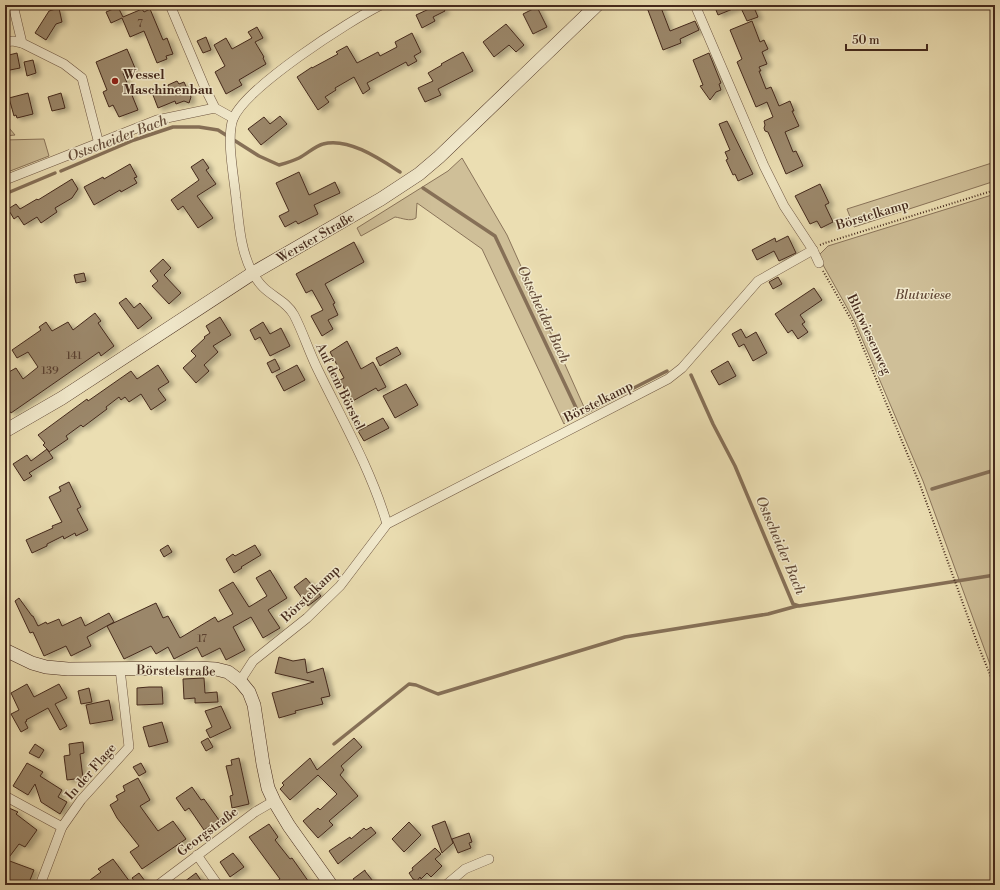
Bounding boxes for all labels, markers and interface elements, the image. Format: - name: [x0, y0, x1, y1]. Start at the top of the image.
- house number: 7: [137, 17, 143, 31]
- scale bar: [846, 26, 927, 52]
- text: 50 m: [852, 33, 880, 48]
- place label: Wessel Maschinenbau: [122, 67, 213, 98]
- marker: Wessel Maschinenbau: [110, 76, 120, 86]
- water label: Ostscheider Bach: [65, 112, 170, 166]
- street label: Börstelkamp: [833, 196, 911, 234]
- street label: Werster Straße: [273, 209, 357, 267]
- water label: Ostscheider Bach: [513, 263, 574, 366]
- park label: Blutwiese: [894, 287, 951, 303]
- street label: Blutwiesenweg: [843, 291, 895, 377]
- street label: Auf dem Börstel: [312, 340, 368, 432]
- house number: 141: [66, 349, 82, 363]
- house number: 139: [41, 364, 59, 378]
- street label: Börstelkamp: [560, 378, 636, 427]
- water label: Ostscheider Bach: [751, 493, 809, 598]
- street label: Börstelkamp: [277, 562, 343, 626]
- house number: 17: [197, 632, 207, 646]
- street label: Börstelstraße: [135, 662, 216, 680]
- street label: In der Flage: [62, 740, 120, 803]
- street label: Georgstraße: [174, 803, 242, 860]

